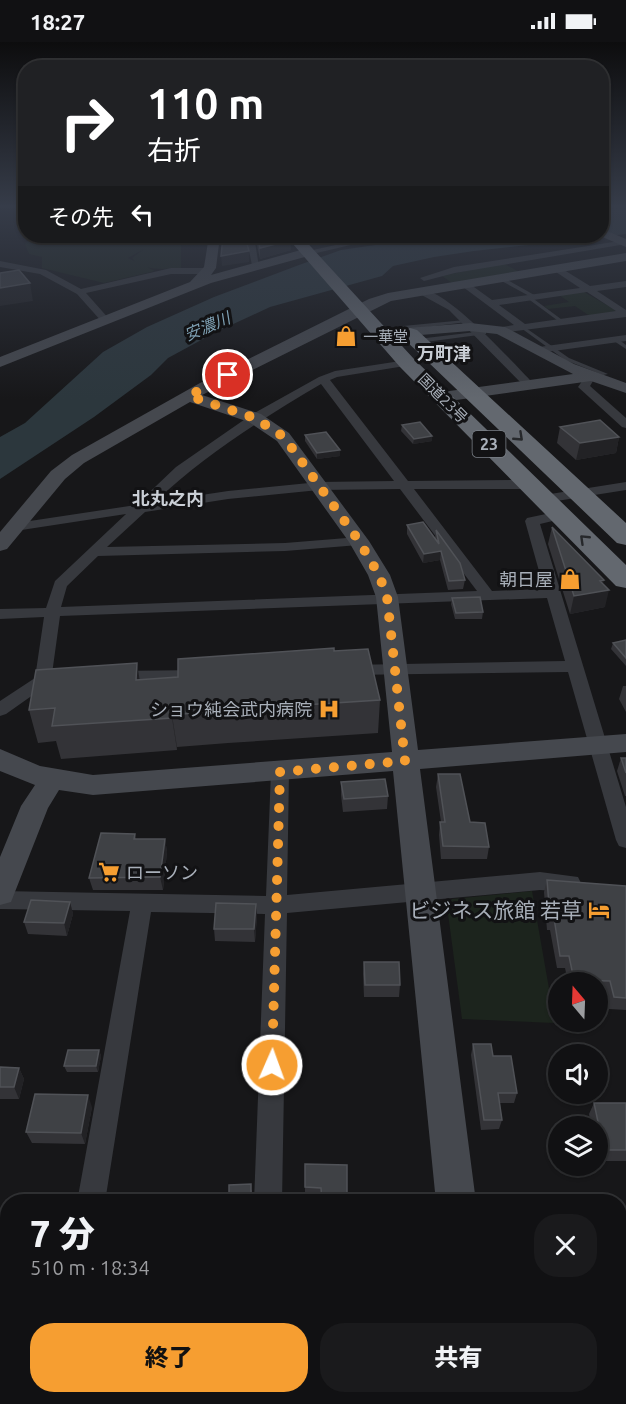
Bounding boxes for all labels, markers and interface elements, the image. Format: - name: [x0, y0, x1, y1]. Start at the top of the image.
- text: 18:27: [30, 9, 85, 34]
- text: 110 m: [147, 80, 264, 127]
- icon: right: [48, 84, 126, 162]
- text: 右折: [147, 135, 201, 165]
- icon: left: [126, 198, 159, 231]
- text: その先: [48, 204, 114, 229]
- water label: 安濃川: [181, 308, 234, 344]
- shop icon: 一華堂: [334, 324, 358, 348]
- place label: 一華堂: [363, 328, 408, 345]
- district label: 万町津: [417, 343, 471, 363]
- pin: [202, 349, 253, 400]
- icon: arrive: [211, 358, 244, 391]
- street label: 国道23号: [415, 370, 471, 426]
- one-way arrow: [512, 430, 523, 441]
- road number: 23: [472, 431, 506, 457]
- district label: 北丸之内: [132, 488, 204, 508]
- one-way arrow: [581, 535, 592, 546]
- shop icon: 朝日屋: [558, 567, 582, 591]
- place label: 朝日屋: [499, 569, 553, 589]
- hospital icon: ショウ純会武内病院: [317, 697, 341, 721]
- place label: ショウ純会武内病院: [150, 699, 312, 719]
- supermarket icon: ローソン: [97, 860, 121, 884]
- place label: ローソン: [126, 862, 198, 882]
- place label: ビジネス旅館 若草: [409, 898, 582, 922]
- hotel icon: ビジネス旅館 若草: [587, 898, 611, 922]
- north arrow: [548, 972, 608, 1032]
- map controls: [548, 972, 608, 1176]
- position arrow: [240, 1033, 304, 1097]
- button: sound: [548, 1044, 608, 1104]
- button: layers: [548, 1116, 608, 1176]
- text: 7 分: [30, 1213, 95, 1254]
- button: close: [534, 1214, 597, 1277]
- text: 510 m · 18:34: [30, 1256, 150, 1279]
- button: 終了: [30, 1323, 308, 1392]
- button: 共有: [320, 1323, 597, 1392]

